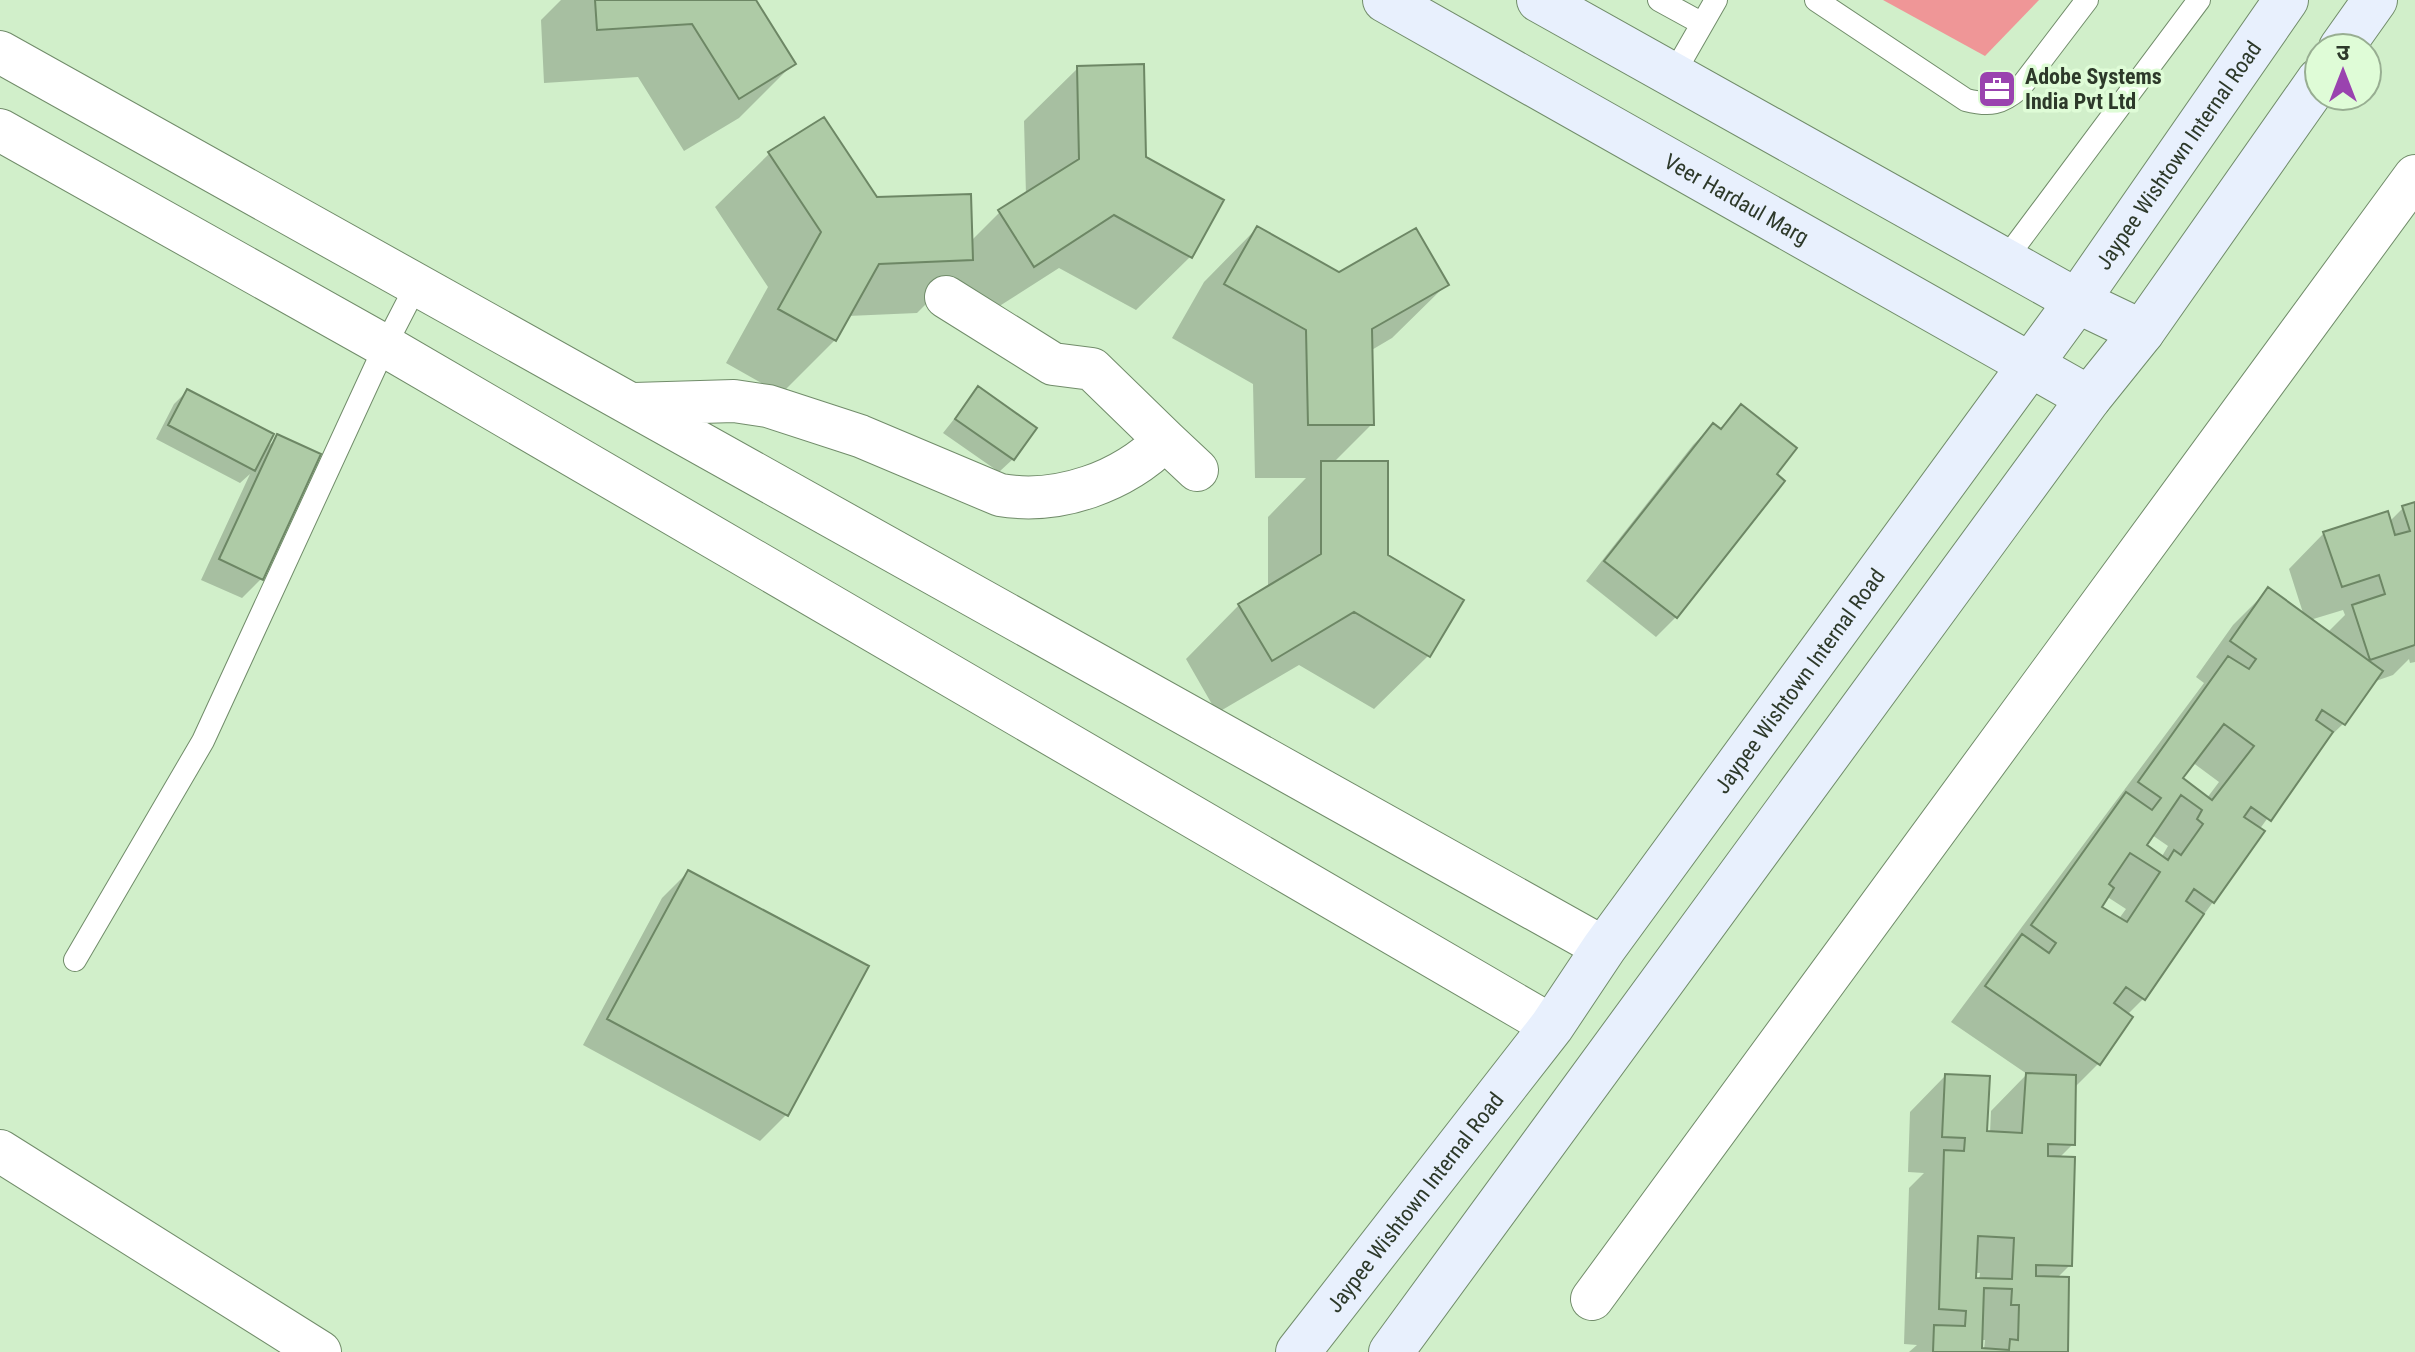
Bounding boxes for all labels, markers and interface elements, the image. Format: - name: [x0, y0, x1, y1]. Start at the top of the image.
- north arrow: [2303, 32, 2383, 112]
- street label: Jaypee Wishtown Internal Road: [2090, 36, 2266, 274]
- text: उ: [2337, 40, 2351, 65]
- place label: Adobe Systems India Pvt Ltd: [2025, 64, 2162, 114]
- office icon: Adobe Systems India Pvt Ltd: [1976, 68, 2018, 110]
- street label: Veer Hardaul Marg: [1660, 148, 1813, 249]
- street label: Jaypee Wishtown Internal Road: [1709, 564, 1890, 798]
- street label: Jaypee Wishtown Internal Road: [1321, 1087, 1508, 1317]

